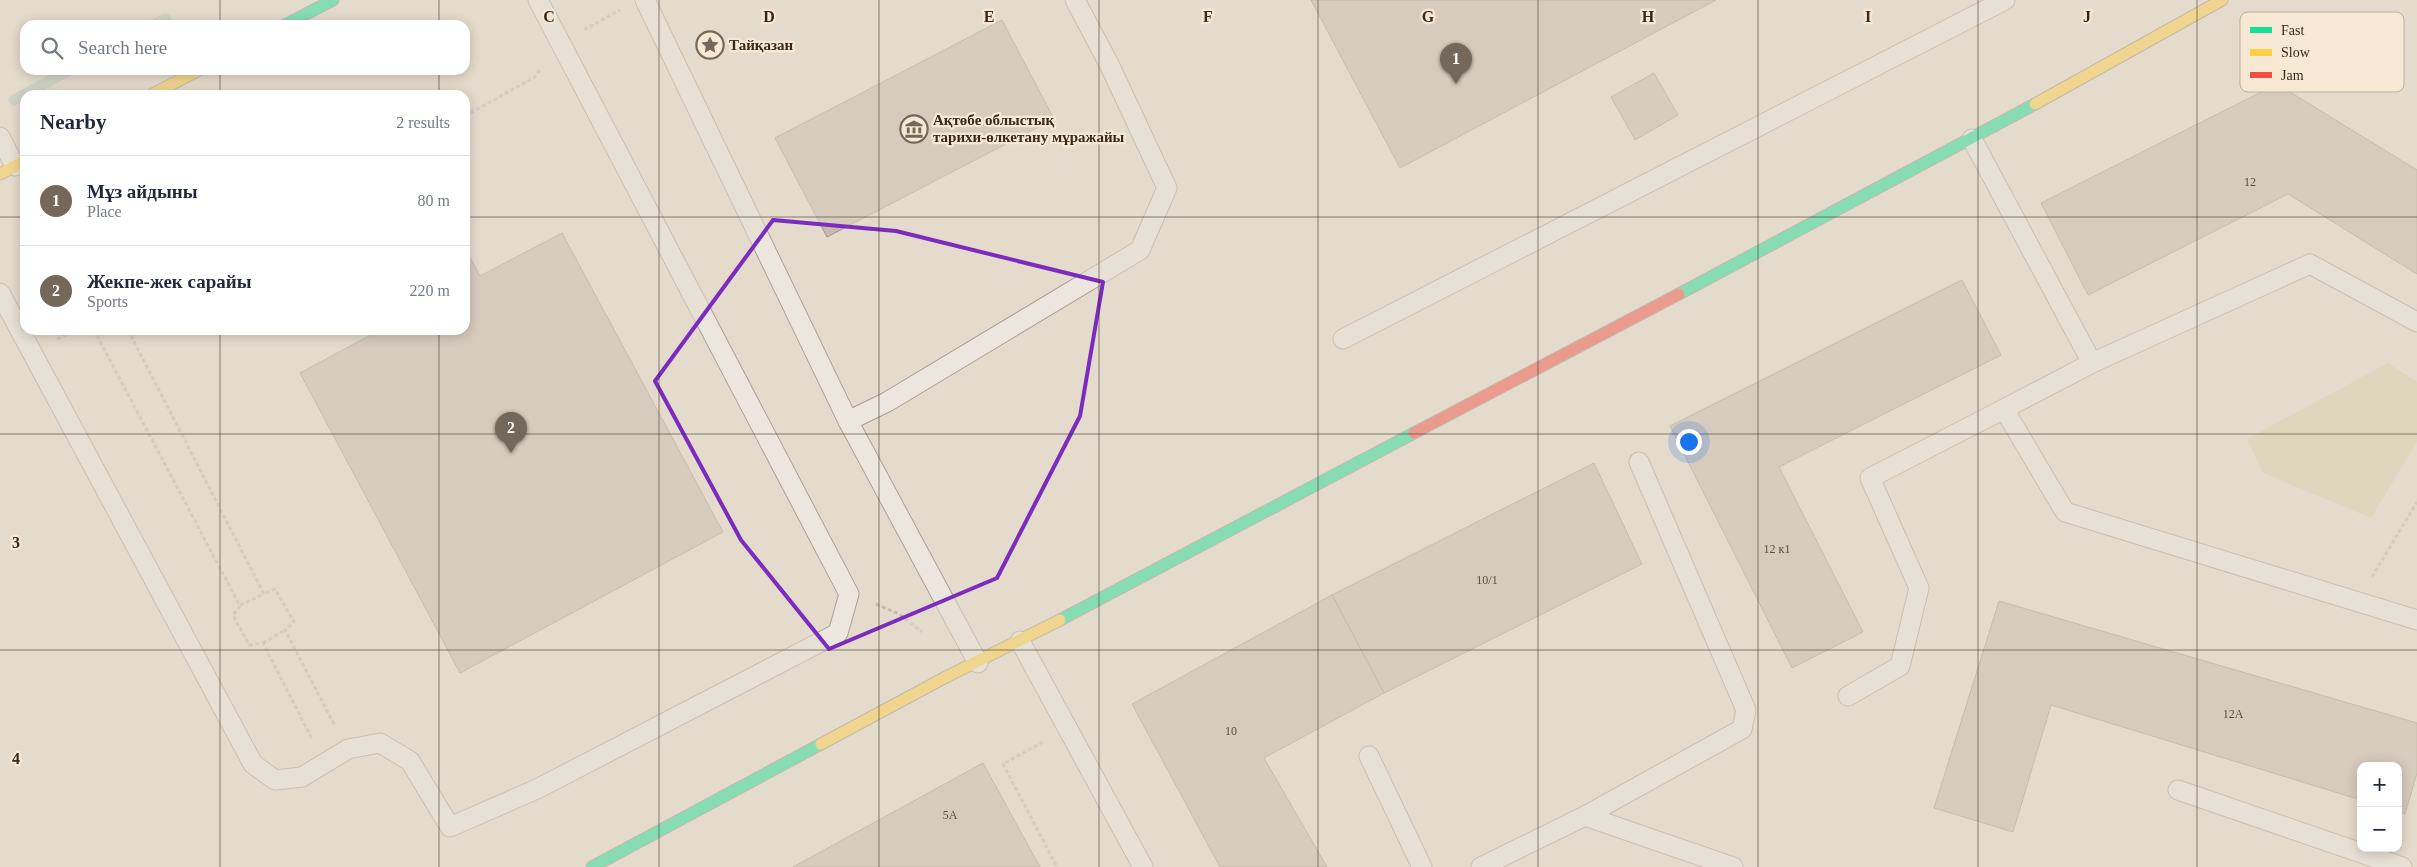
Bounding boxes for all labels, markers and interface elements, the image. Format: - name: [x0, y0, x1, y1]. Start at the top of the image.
- text: C: [543, 8, 555, 25]
- text: D: [763, 8, 775, 25]
- text: E: [984, 8, 994, 25]
- text: F: [1203, 8, 1213, 25]
- text: G: [1422, 8, 1435, 25]
- text: H: [1642, 8, 1655, 25]
- text: I: [1865, 8, 1871, 25]
- text: J: [2083, 8, 2091, 25]
- legend: [2240, 12, 2404, 92]
- search box: [20, 20, 470, 75]
- text: Fast: [2281, 23, 2304, 38]
- place icon: Тайқазан: [695, 30, 725, 60]
- icon: search: [38, 34, 66, 62]
- text: Search here: [78, 37, 167, 58]
- place label: Тайқазан: [729, 37, 793, 53]
- pin: 1: [1440, 43, 1472, 84]
- text: Slow: [2281, 45, 2311, 60]
- text: Jam: [2281, 68, 2304, 83]
- text: Nearby: [40, 110, 107, 134]
- place label: Ақтөбе облыстық тарихи-өлкетану мұражайы: [933, 112, 1125, 145]
- text: 2 results: [396, 114, 450, 131]
- museum icon: Ақтөбе облыстық тарихи-өлкетану мұражайы: [899, 114, 929, 144]
- house number: 12: [2244, 175, 2256, 189]
- text: Мұз айдыны: [87, 181, 198, 202]
- text: 1: [52, 192, 60, 209]
- text: 80 m: [418, 192, 450, 209]
- text: Place: [87, 203, 122, 220]
- text: Жекпе-жек сарайы: [87, 271, 252, 292]
- text: 2: [52, 282, 60, 299]
- text: 220 m: [410, 282, 450, 299]
- text: Sports: [87, 293, 128, 310]
- pin: 2: [495, 412, 527, 453]
- your location: [1676, 429, 1702, 455]
- text: 3: [12, 534, 20, 551]
- house number: 12 к1: [1764, 542, 1790, 556]
- house number: 10/1: [1476, 573, 1498, 587]
- house number: 12А: [2223, 707, 2244, 721]
- house number: 10: [1225, 724, 1237, 738]
- text: 4: [12, 750, 20, 767]
- map controls: [2357, 762, 2402, 852]
- button: +: [2357, 762, 2402, 807]
- button: −: [2357, 807, 2402, 852]
- house number: 5А: [943, 808, 958, 822]

